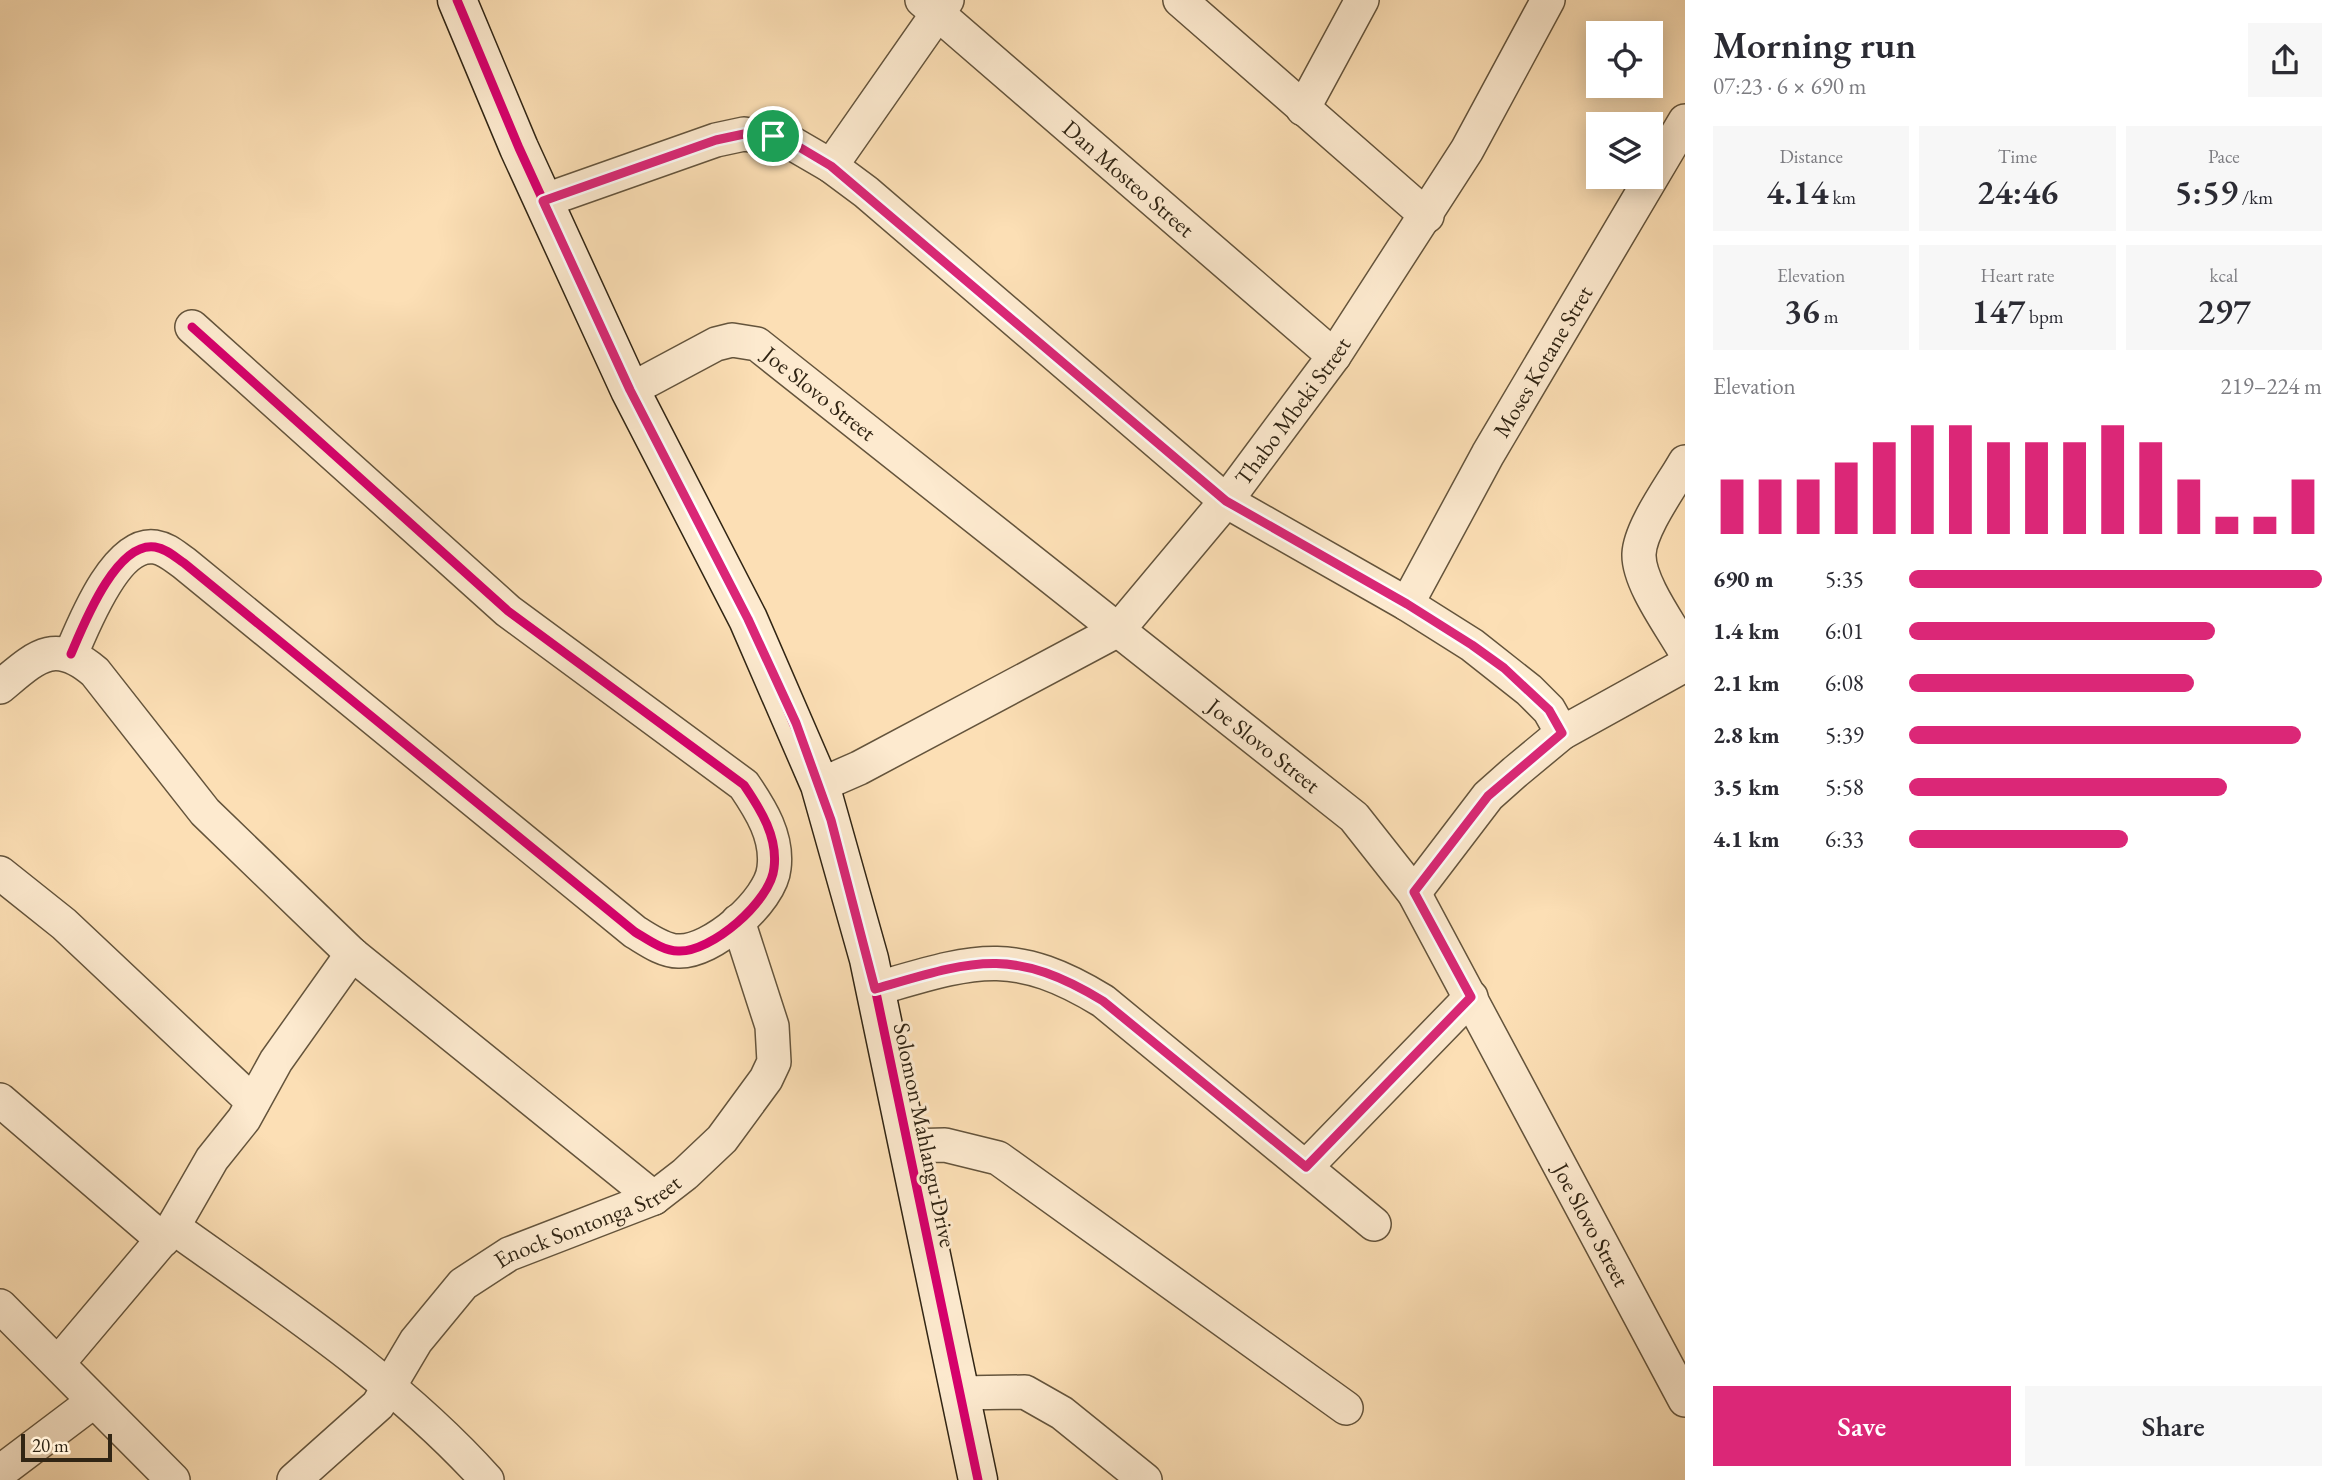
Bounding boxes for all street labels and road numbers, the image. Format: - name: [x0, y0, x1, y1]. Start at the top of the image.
- street label: Dan Mosteo Street: [1056, 113, 1201, 244]
- street label: Moses Kotane Stret: [1486, 279, 1600, 443]
- street label: Thabo Mbeki Street: [1228, 331, 1358, 492]
- street label: Joe Slovo Street: [755, 338, 883, 448]
- street label: Joe Slovo Street: [1200, 690, 1327, 800]
- street label: Solomon Mahlangu Drive: [887, 1020, 963, 1250]
- street label: Joe Slovo Street: [1545, 1156, 1637, 1293]
- street label: Enock Sontonga Street: [488, 1167, 688, 1275]

